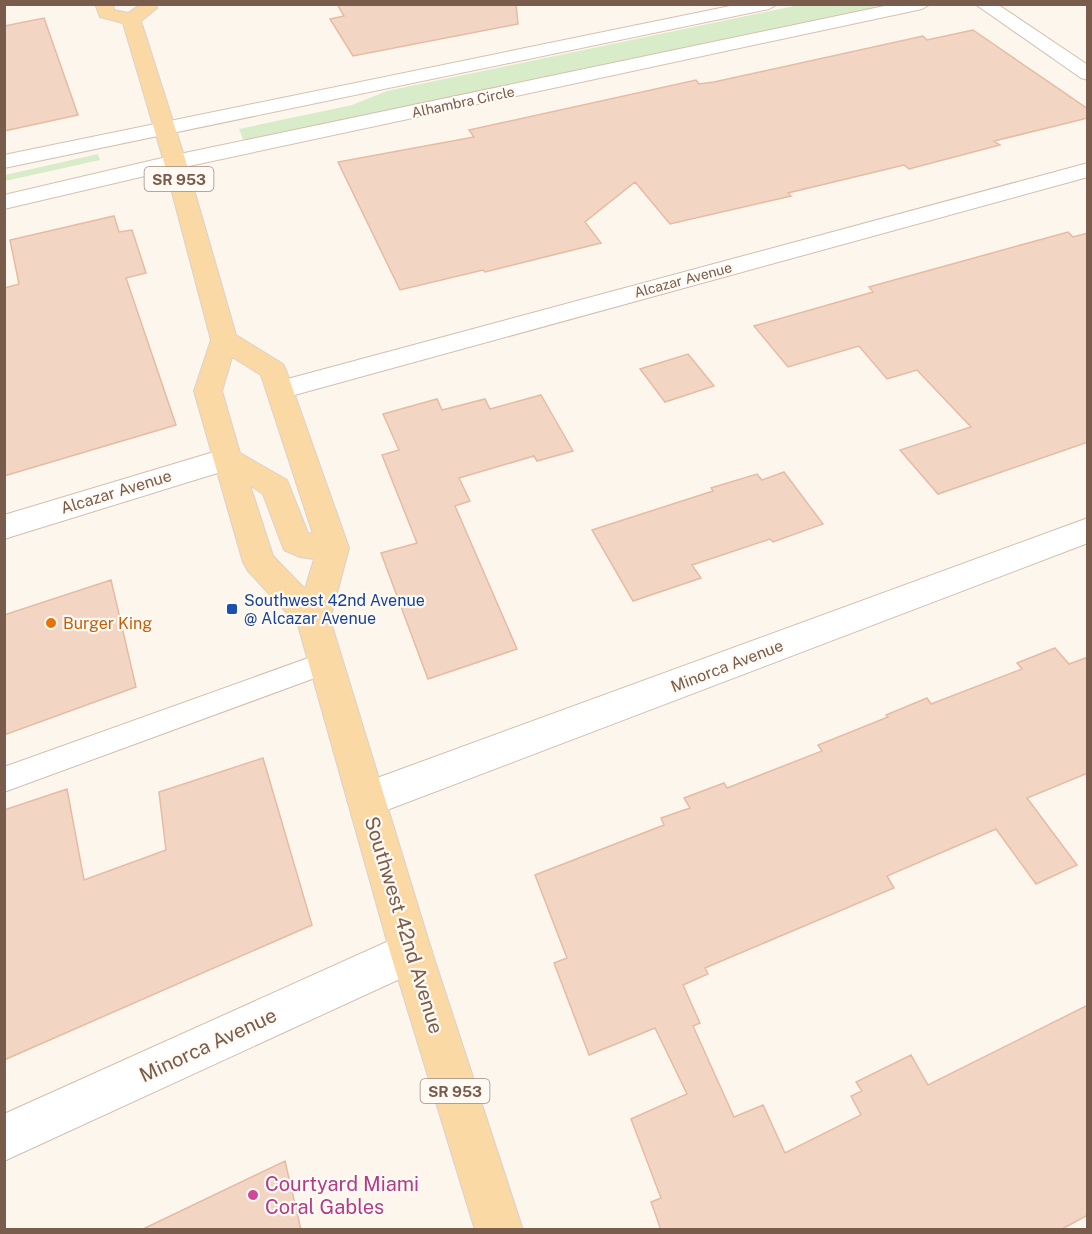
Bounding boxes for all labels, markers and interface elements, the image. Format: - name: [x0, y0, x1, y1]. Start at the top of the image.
- street label: Alhambra Circle: [410, 83, 516, 121]
- road number: SR 953: [144, 167, 213, 191]
- street label: Alcazar Avenue: [632, 259, 734, 301]
- street label: Alcazar Avenue: [58, 466, 174, 518]
- place label: Southwest 42nd Avenue @ Alcazar Avenue: [244, 591, 425, 628]
- marker: Southwest 42nd Avenue @ Alcazar Avenue: [225, 602, 239, 616]
- place label: Burger King: [63, 614, 152, 633]
- marker: Burger King: [44, 616, 58, 630]
- street label: Minorca Avenue: [668, 636, 786, 696]
- street label: Southwest 42nd Avenue: [359, 813, 449, 1037]
- street label: Minorca Avenue: [136, 1003, 280, 1087]
- road number: SR 953: [420, 1079, 490, 1103]
- place label: Courtyard Miami Coral Gables: [265, 1172, 419, 1219]
- marker: Courtyard Miami Coral Gables: [246, 1188, 260, 1202]

